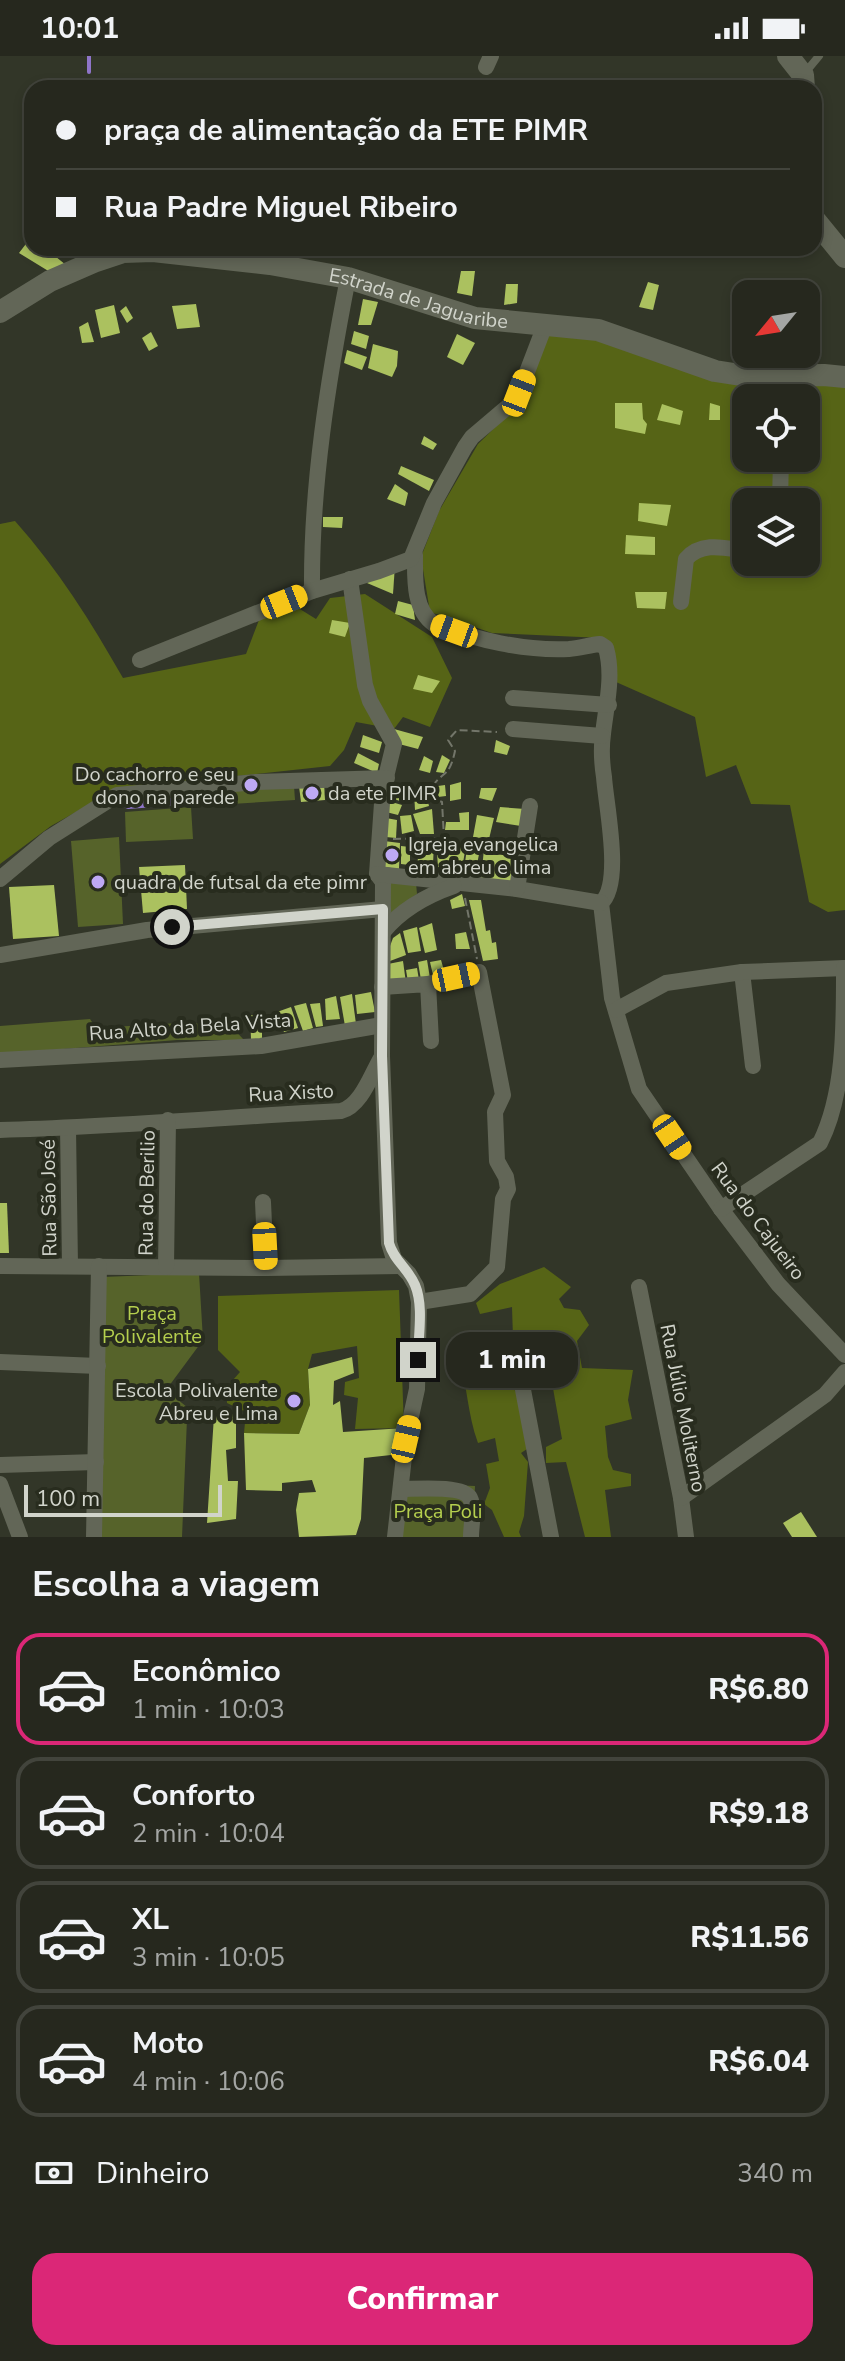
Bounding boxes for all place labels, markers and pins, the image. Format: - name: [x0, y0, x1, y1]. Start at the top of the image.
- place label: Do cachorro e seu dono na parede: [75, 761, 235, 811]
- marker: Do cachorro e seu dono na parede: [242, 776, 260, 794]
- place label: da ete PIMR: [328, 780, 437, 807]
- marker: da ete PIMR: [303, 784, 321, 802]
- place label: Igreja evangelica em abreu e lima: [408, 831, 558, 881]
- marker: Igreja evangelica em abreu e lima: [383, 846, 401, 864]
- place label: quadra de futsal da ete pimr: [114, 869, 367, 896]
- marker: quadra de futsal da ete pimr: [89, 873, 107, 891]
- place label: Escola Polivalente Abreu e Lima: [115, 1377, 278, 1427]
- marker: Escola Polivalente Abreu e Lima: [285, 1392, 303, 1410]

